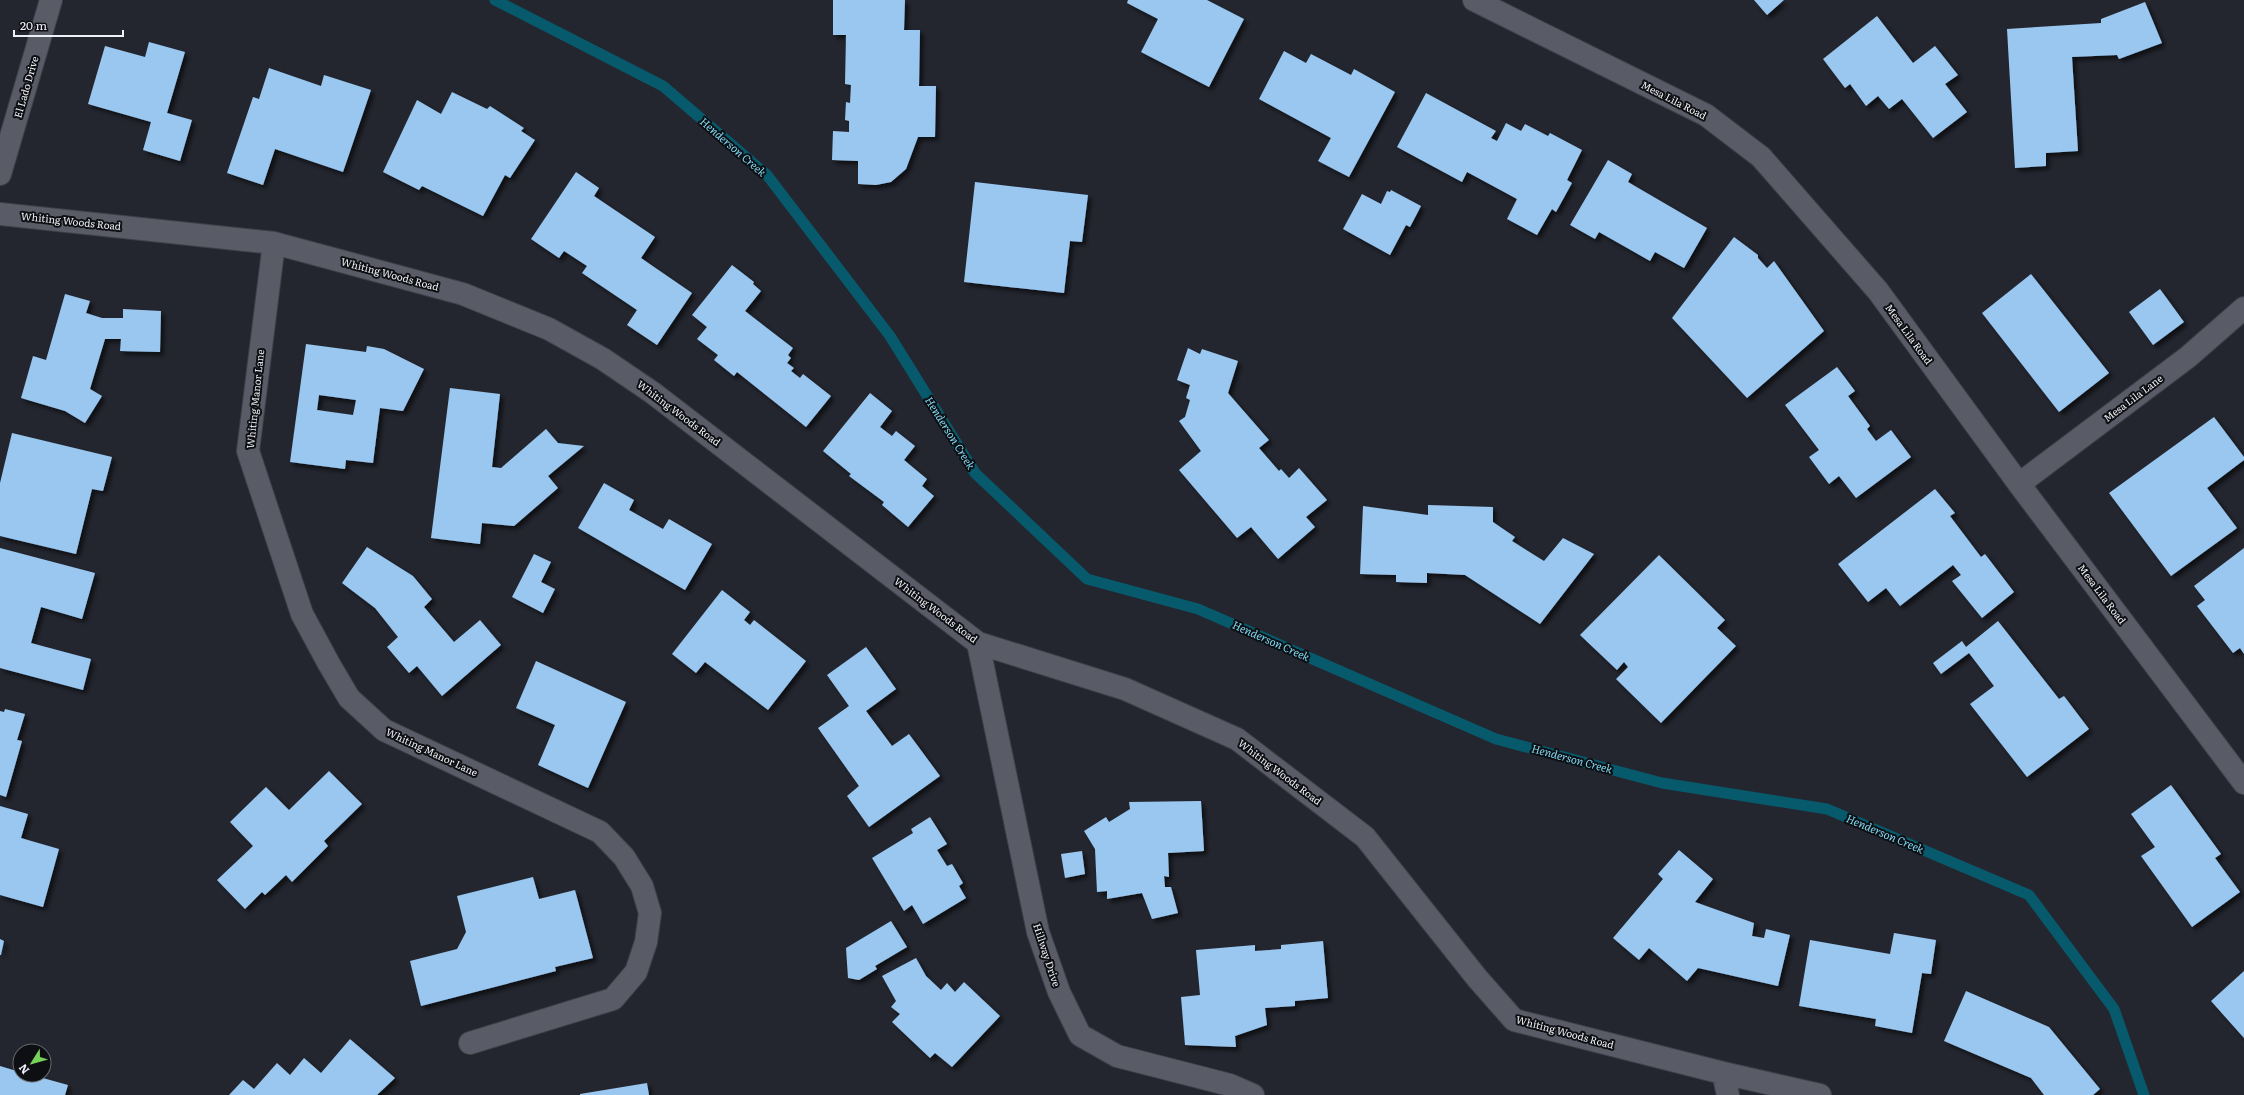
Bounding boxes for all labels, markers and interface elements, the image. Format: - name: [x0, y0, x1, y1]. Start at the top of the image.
- scale bar: [14, 12, 123, 38]
- text: 20 m: [20, 16, 47, 34]
- street label: El Lado Drive: [10, 54, 41, 119]
- street label: Mesa Lila Road: [1639, 77, 1709, 122]
- water label: Henderson Creek: [697, 113, 770, 180]
- street label: Whiting Woods Road: [20, 208, 122, 233]
- street label: Whiting Woods Road: [340, 253, 441, 294]
- street label: Mesa Lila Road: [1882, 300, 1936, 367]
- street label: Whiting Manor Lane: [242, 349, 267, 449]
- street label: Mesa Lila Lane: [2100, 370, 2165, 425]
- street label: Whiting Woods Road: [635, 376, 724, 449]
- water label: Henderson Creek: [922, 393, 980, 472]
- street label: Mesa Lila Road: [2075, 561, 2130, 627]
- street label: Whiting Woods Road: [892, 573, 981, 646]
- water label: Henderson Creek: [1230, 616, 1313, 664]
- street label: Whiting Manor Lane: [384, 724, 481, 779]
- street label: Whiting Woods Road: [1236, 735, 1325, 808]
- water label: Henderson Creek: [1530, 740, 1614, 777]
- water label: Henderson Creek: [1844, 809, 1927, 857]
- street label: Hillway Drive: [1030, 921, 1065, 988]
- street label: Whiting Woods Road: [1515, 1011, 1616, 1052]
- north arrow: [12, 1043, 52, 1083]
- text: N: [14, 1061, 32, 1078]

